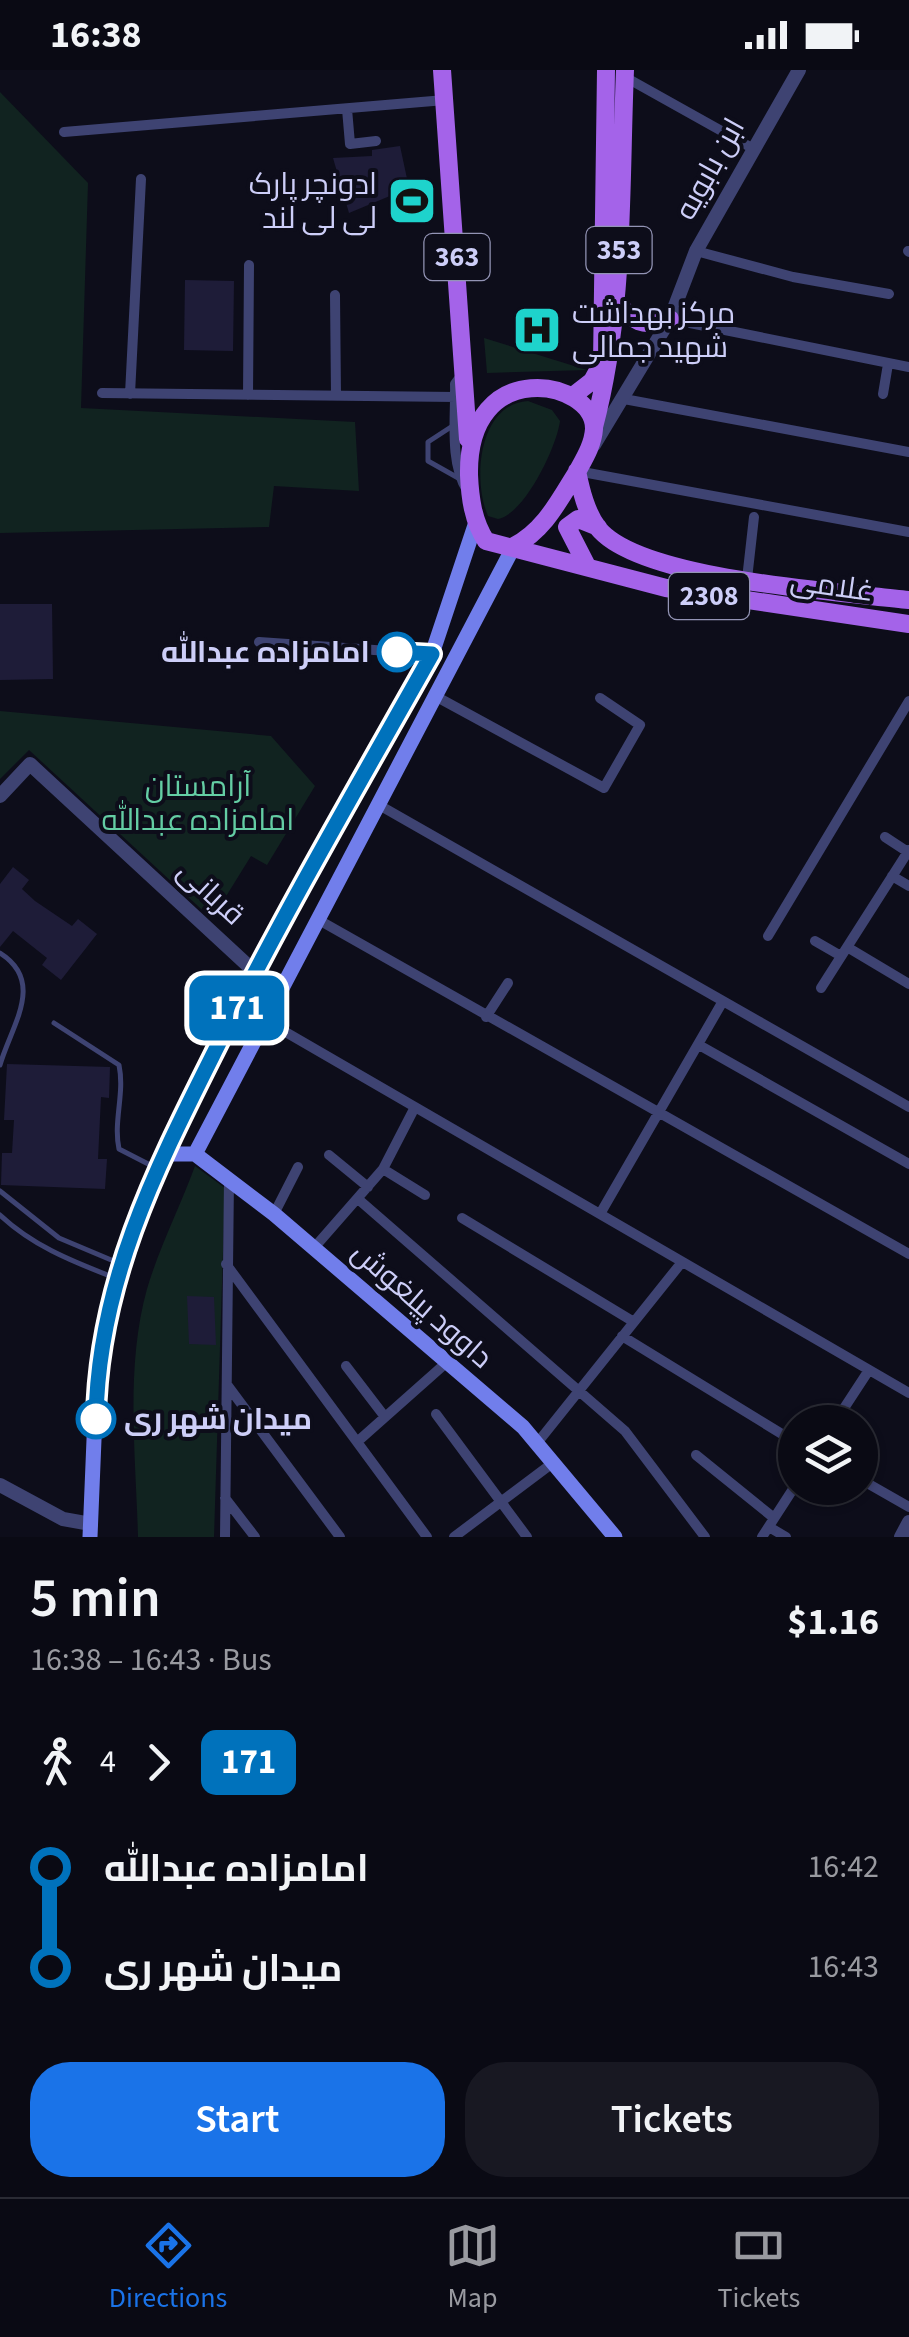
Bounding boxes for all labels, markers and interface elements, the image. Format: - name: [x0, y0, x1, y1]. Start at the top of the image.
- text: 16:38: [50, 8, 142, 62]
- street label: ابن بابویه: [664, 110, 756, 228]
- place label: ادونچر پارک لی لی لند: [249, 163, 377, 240]
- sports icon: ادونچر پارک لی لی لند: [386, 175, 438, 227]
- road number: 353: [586, 227, 652, 273]
- road number: 363: [424, 234, 490, 280]
- place label: مرکز بهداشت شهید جمالی: [572, 292, 735, 369]
- hospital icon: مرکز بهداشت شهید جمالی: [511, 304, 563, 356]
- street label: غلامی: [788, 559, 876, 613]
- road number: 2308: [669, 573, 749, 619]
- place label: امامزاده عبدالله: [161, 631, 370, 674]
- marker: امامزاده عبدالله: [378, 633, 416, 671]
- park label: آرامستان امامزاده عبدالله: [102, 765, 294, 842]
- street label: قربانی: [168, 850, 254, 936]
- line badge: 171: [180, 976, 294, 1040]
- text: 171: [209, 983, 265, 1033]
- street label: داوود پیلغوش: [342, 1232, 502, 1378]
- place label: میدان شهر ری: [124, 1398, 312, 1441]
- marker: میدان شهر ری: [77, 1400, 115, 1438]
- map controls: [778, 1405, 878, 1505]
- button: layers: [778, 1405, 878, 1505]
- text: 5 min: [30, 1560, 161, 1638]
- text: $1.16: [787, 1595, 879, 1649]
- text: 16:38 – 16:43 · Bus: [30, 1637, 272, 1683]
- icon: walk: [30, 1735, 85, 1790]
- icon: forward: [131, 1735, 186, 1790]
- text: 171: [221, 1737, 276, 1787]
- text: 4: [100, 1739, 116, 1785]
- text: امامزاده عبدالله: [104, 1842, 369, 1896]
- text: 16:42: [807, 1844, 879, 1890]
- text: میدان شهر ری: [104, 1942, 342, 1996]
- text: 16:43: [807, 1944, 879, 1990]
- button: Start: [30, 2062, 445, 2177]
- button: Tickets: [465, 2062, 879, 2177]
- tab: Directions: [109, 2218, 227, 2318]
- tab: Map: [445, 2218, 500, 2318]
- tab: Tickets: [718, 2218, 800, 2318]

